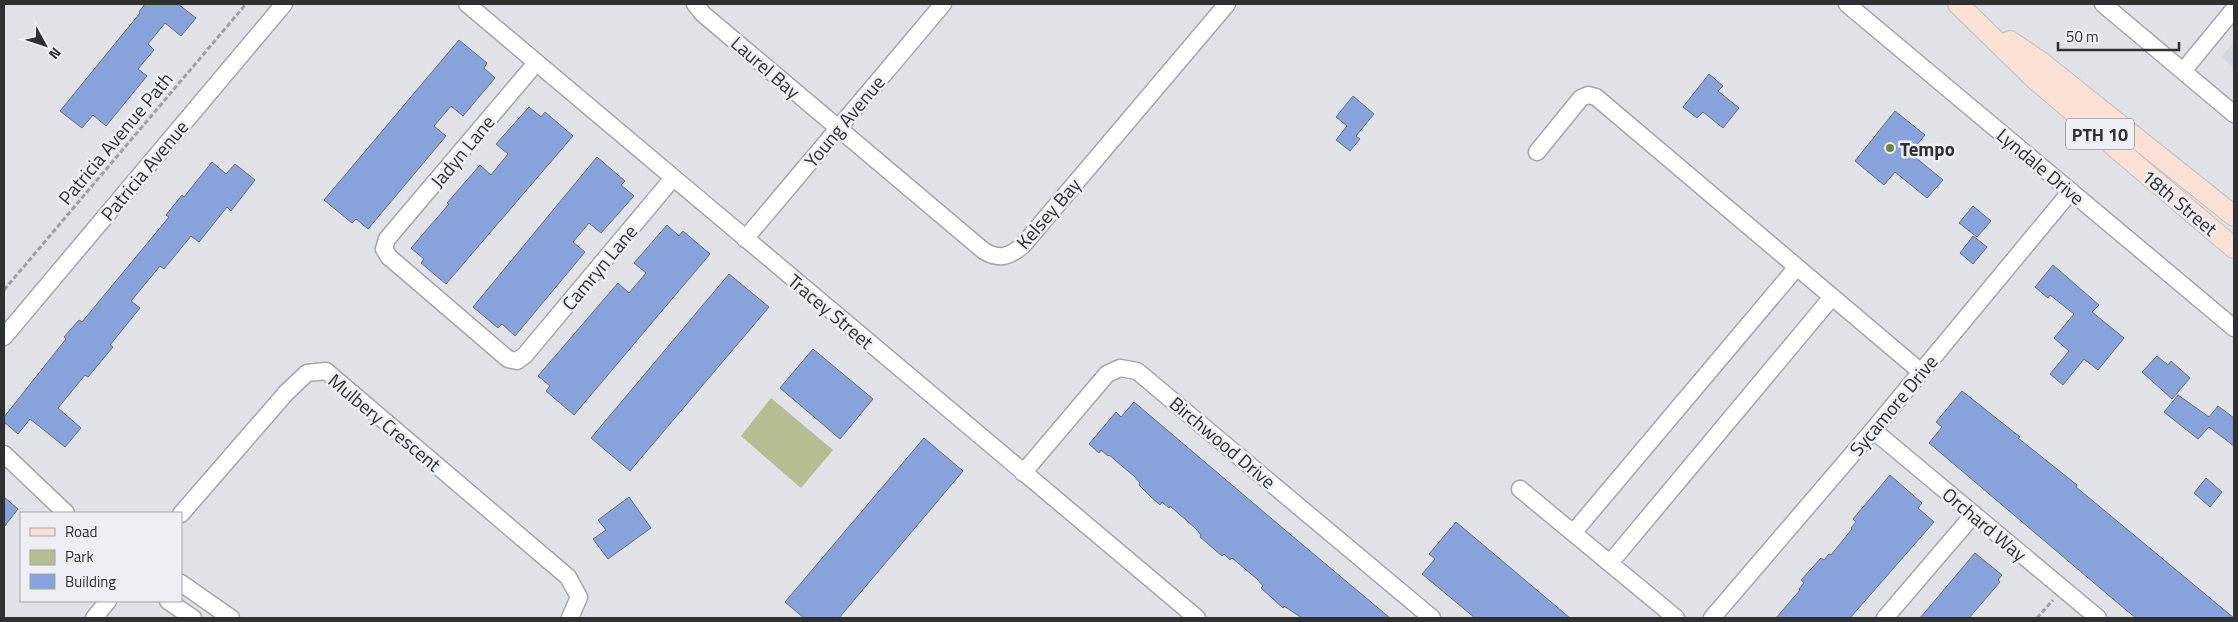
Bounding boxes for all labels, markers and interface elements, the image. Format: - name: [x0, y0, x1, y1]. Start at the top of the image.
- north arrow: [20, 20, 70, 70]
- scale bar: [2058, 20, 2179, 52]
- text: 50 m: [2066, 25, 2099, 48]
- street label: Laurel Bay: [725, 29, 807, 105]
- text: N: [44, 43, 67, 64]
- street label: Patricia Avenue Path: [53, 67, 177, 209]
- street label: Young Avenue: [797, 69, 891, 173]
- street label: Jadyn Lane: [423, 108, 501, 194]
- street label: Patricia Avenue: [96, 115, 192, 225]
- road number: PTH 10: [2066, 118, 2134, 150]
- street label: Lyndale Drive: [1991, 121, 2091, 211]
- place label: Tempo: [1900, 134, 1955, 163]
- marker: Tempo: [1884, 142, 1896, 154]
- street label: 18th Street: [2136, 162, 2225, 243]
- street label: Kelsey Bay: [1009, 171, 1087, 255]
- street label: Camryn Lane: [554, 218, 644, 316]
- street label: Tracey Street: [782, 266, 881, 356]
- street label: Sycamore Drive: [1842, 348, 1944, 462]
- street label: Mulbery Crescent: [322, 366, 448, 478]
- street label: Birchwood Drive: [1164, 389, 1282, 495]
- street label: Orchard Way: [1936, 480, 2034, 568]
- legend: [20, 512, 182, 602]
- text: Road: [65, 520, 97, 543]
- text: Park: [65, 545, 94, 568]
- text: Building: [65, 570, 116, 593]

